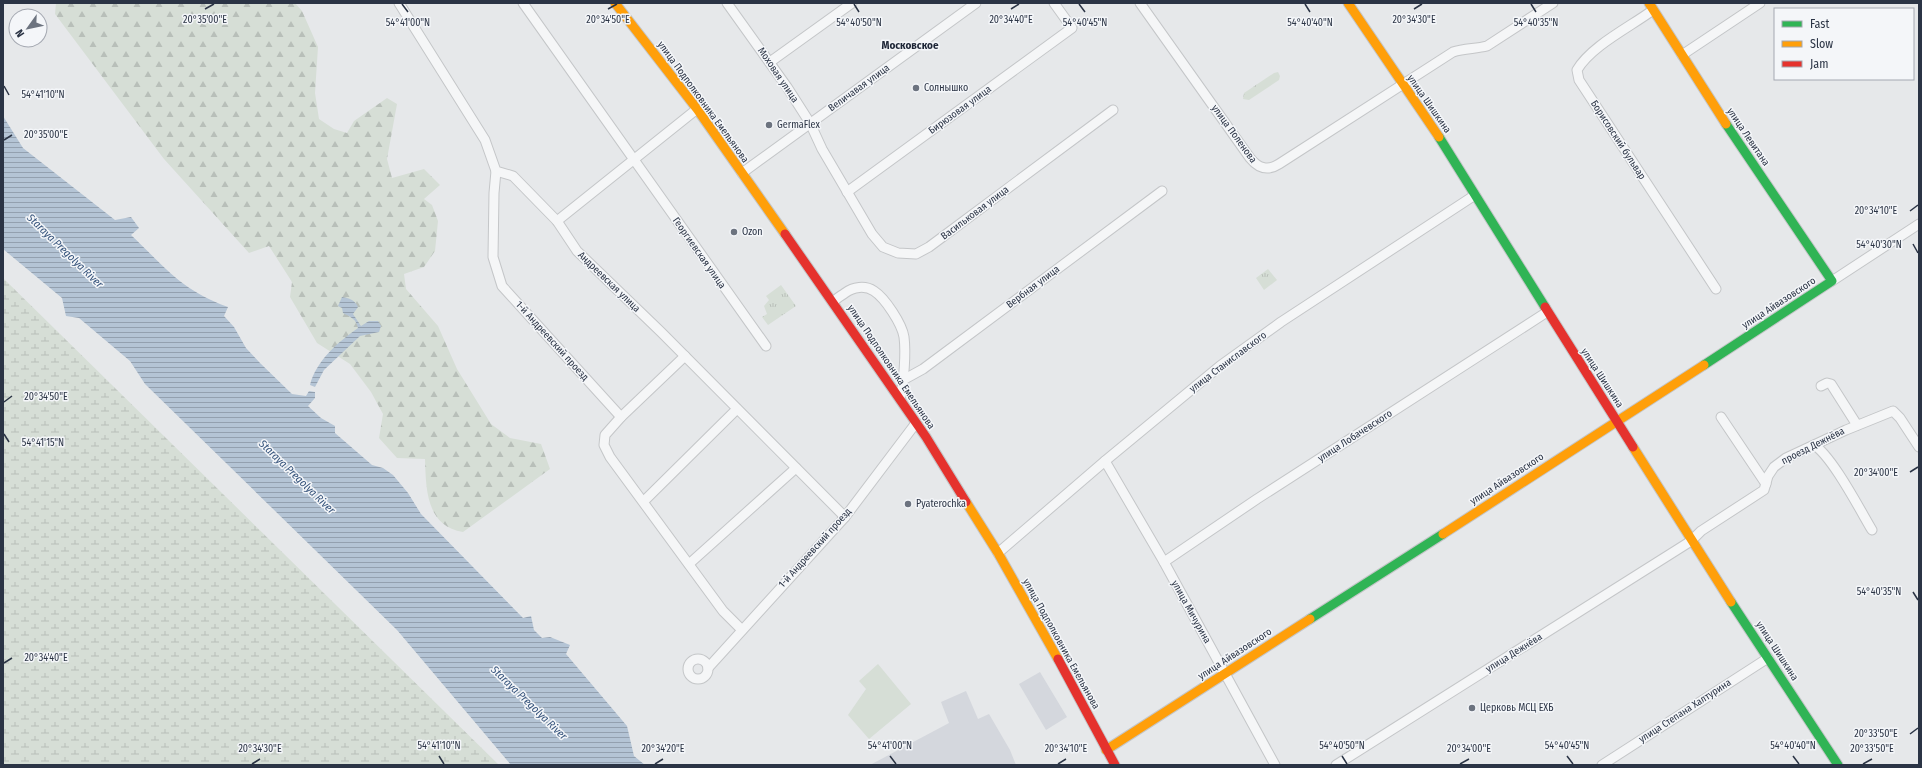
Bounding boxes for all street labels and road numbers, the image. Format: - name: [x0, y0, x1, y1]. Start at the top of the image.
- street label: улица Подполковника Емельянова: [655, 39, 751, 165]
- street label: Моховая улица: [755, 45, 801, 105]
- street label: Величавая улица: [826, 62, 892, 114]
- street label: улица Шишкина: [1404, 73, 1454, 136]
- street label: Бирюзовая улица: [926, 83, 994, 137]
- street label: Борисовский бульвар: [1588, 98, 1648, 182]
- street label: улица Поленова: [1209, 103, 1259, 166]
- street label: улица Левитана: [1724, 106, 1772, 168]
- street label: Васильковая улица: [939, 184, 1011, 242]
- street label: Георгиевская улица: [670, 215, 728, 291]
- street label: Андреевская улица: [575, 249, 643, 315]
- street label: Вербная улица: [1004, 263, 1062, 311]
- street label: улица Айвазовского: [1740, 275, 1818, 331]
- street label: 1-й Андреевский проезд: [513, 299, 591, 383]
- street label: улица Подполковника Емельянова: [845, 303, 937, 432]
- street label: улица Станиславского: [1187, 329, 1269, 395]
- street label: улица Шишкина: [1578, 346, 1626, 410]
- street label: улица Лобачевского: [1315, 407, 1395, 465]
- street label: проезд Дежнёва: [1779, 425, 1847, 467]
- street label: улица Айвазовского: [1468, 451, 1546, 507]
- street label: 1-й Андреевский проезд: [776, 506, 854, 590]
- street label: улица Подполковника Емельянова: [1020, 577, 1102, 711]
- street label: улица Мичурина: [1169, 578, 1213, 646]
- street label: улица Шишкина: [1753, 619, 1801, 683]
- street label: улица Айвазовского: [1196, 626, 1274, 682]
- street label: улица Дежнёва: [1484, 631, 1545, 675]
- street label: улица Степана Халтурина: [1637, 677, 1734, 745]

